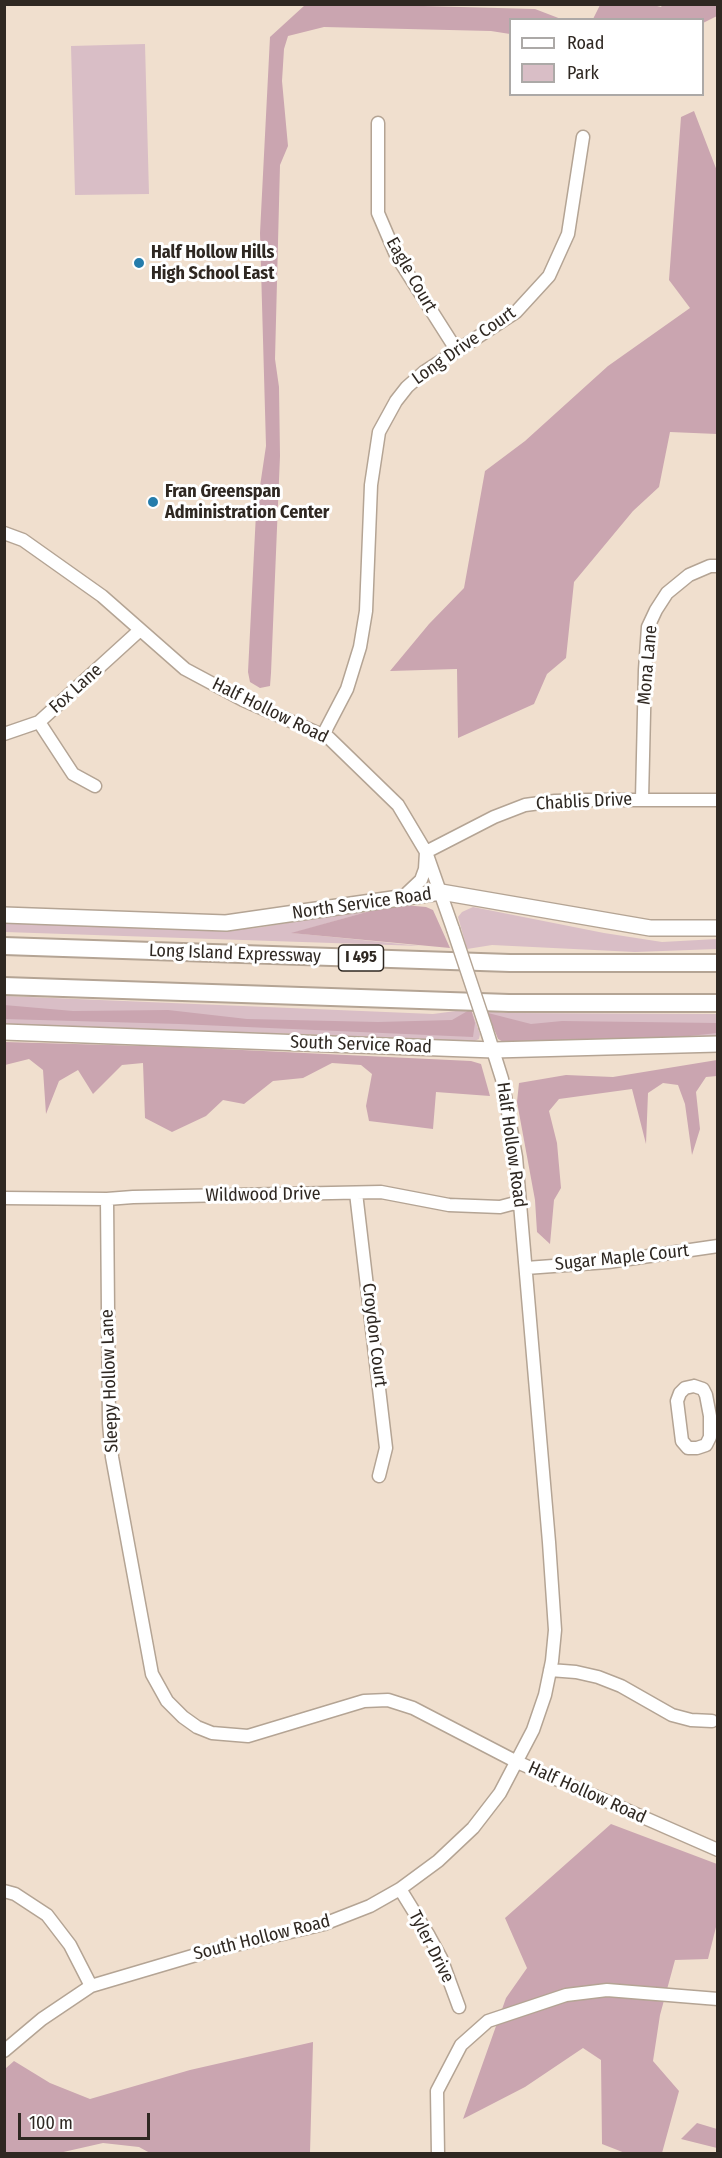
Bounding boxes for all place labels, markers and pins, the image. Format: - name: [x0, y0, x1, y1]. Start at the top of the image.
- place label: Half Hollow Hills High School East: [151, 242, 275, 284]
- marker: Half Hollow Hills High School East: [132, 256, 146, 270]
- place label: Fran Greenspan Administration Center: [165, 481, 329, 524]
- marker: Fran Greenspan Administration Center: [146, 495, 160, 509]

